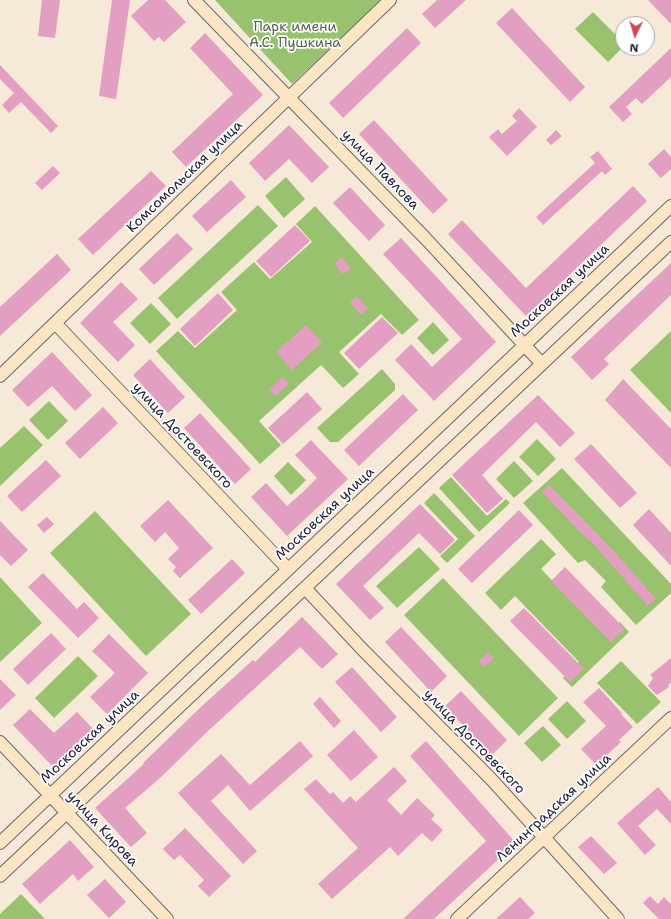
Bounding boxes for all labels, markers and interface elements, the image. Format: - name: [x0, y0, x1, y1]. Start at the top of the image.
- north arrow: [615, 16, 655, 56]
- park label: Парк имени А.С. Пушкина: [249, 19, 341, 52]
- text: N: [629, 40, 639, 55]
- street label: Комсомольская улица: [124, 117, 246, 237]
- street label: улица Павлова: [338, 127, 422, 213]
- street label: Московская улица: [507, 241, 613, 341]
- street label: улица Достоевского: [128, 379, 236, 493]
- street label: Московская улица: [272, 464, 378, 564]
- street label: улица Достоевского: [420, 686, 528, 798]
- street label: Московская улица: [37, 687, 143, 787]
- street label: Ленинградская улица: [493, 750, 615, 866]
- street label: улица Кирова: [63, 788, 141, 870]

